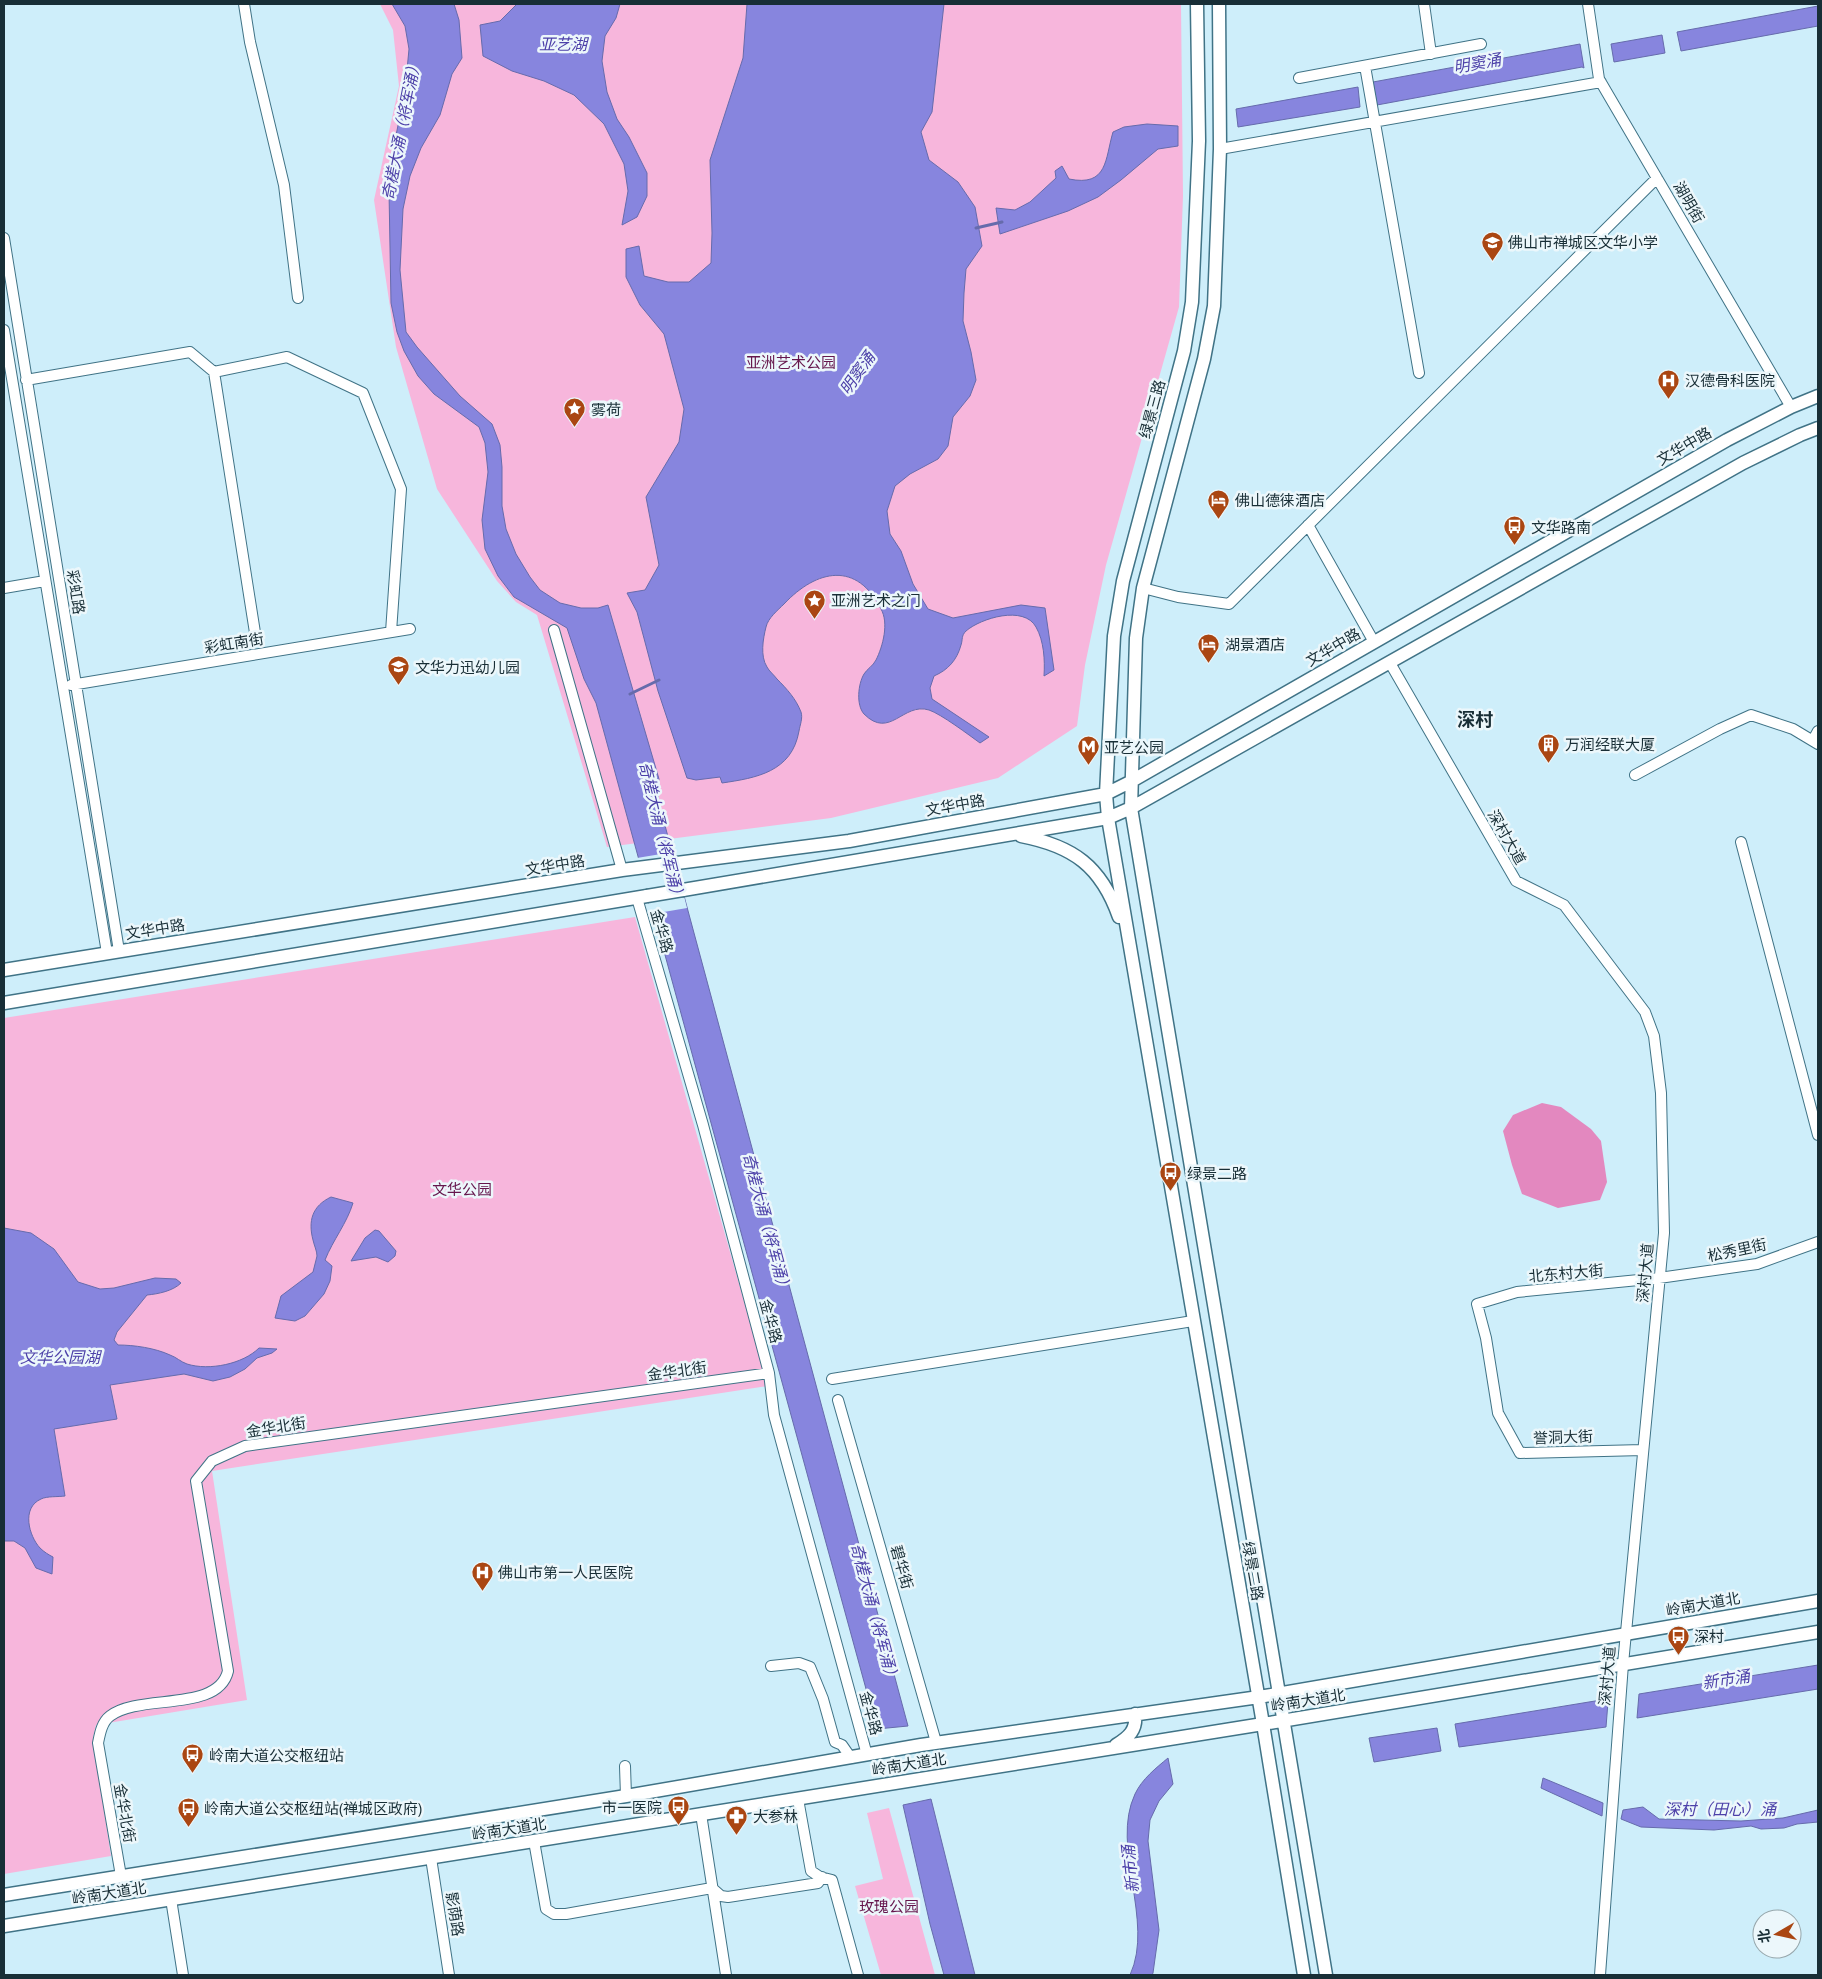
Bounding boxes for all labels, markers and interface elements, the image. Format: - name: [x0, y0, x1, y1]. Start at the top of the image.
- water label: 亚艺湖: [539, 33, 590, 55]
- water label: 明窦涌: [1451, 48, 1505, 78]
- water label: 奇槎大涌（将军涌）: [376, 56, 426, 202]
- street label: 湖明街: [1669, 177, 1709, 227]
- school or university icon: 佛山市禅城区文华小学: [1480, 230, 1504, 261]
- place label: 佛山市禅城区文华小学: [1508, 232, 1658, 253]
- water label: 明窦涌: [834, 345, 881, 399]
- park label: 亚洲艺术公园: [746, 352, 836, 373]
- hospital icon: 汉德骨科医院: [1657, 368, 1681, 399]
- place label: 汉德骨科医院: [1685, 370, 1775, 391]
- street label: 绿景三路: [1134, 377, 1170, 441]
- place icon: 雾荷: [563, 397, 587, 428]
- place label: 雾荷: [591, 399, 621, 420]
- street label: 文华中路: [1653, 422, 1715, 470]
- hotel icon: 佛山德徕酒店: [1207, 488, 1231, 519]
- place label: 佛山德徕酒店: [1235, 490, 1325, 511]
- bus stop icon: 文华路南: [1503, 515, 1527, 546]
- place label: 文华路南: [1531, 517, 1591, 538]
- street label: 彩虹路: [62, 568, 90, 616]
- place icon: 亚洲艺术之门: [803, 588, 827, 619]
- place label: 亚洲艺术之门: [831, 590, 921, 611]
- street label: 文华中路: [1302, 623, 1364, 671]
- street label: 彩虹南街: [203, 628, 265, 658]
- hotel icon: 湖景酒店: [1197, 632, 1221, 663]
- place label: 湖景酒店: [1225, 634, 1285, 655]
- school or university icon: 文华力迅幼儿园: [387, 655, 411, 686]
- place label: 文华力迅幼儿园: [415, 657, 520, 678]
- district label: 深村: [1457, 707, 1493, 732]
- building icon: 万润经联大厦: [1537, 732, 1561, 763]
- place label: 万润经联大厦: [1565, 734, 1655, 755]
- metro station icon: 亚艺公园: [1076, 735, 1100, 766]
- place label: 亚艺公园: [1104, 737, 1164, 758]
- water label: 奇槎大涌（将军涌）: [634, 759, 690, 905]
- street label: 文华中路: [924, 789, 986, 821]
- street label: 深村大道: [1483, 806, 1531, 868]
- street label: 文华中路: [524, 850, 586, 880]
- street label: 金华路: [646, 906, 678, 956]
- street label: 文华中路: [124, 914, 186, 944]
- water label: 奇槎大涌（将军涌）: [738, 1151, 796, 1295]
- bus stop icon: 绿景二路: [1159, 1161, 1183, 1192]
- place label: 绿景二路: [1187, 1163, 1247, 1184]
- park label: 文华公园: [432, 1179, 492, 1200]
- street label: 松秀里街: [1705, 1233, 1769, 1267]
- street label: 深村大道: [1632, 1242, 1658, 1304]
- street label: 北东村大街: [1528, 1259, 1604, 1287]
- street label: 金华路: [755, 1297, 787, 1345]
- water label: 文华公园湖: [20, 1346, 103, 1368]
- street label: 金华北街: [646, 1356, 708, 1386]
- street label: 金华北街: [245, 1412, 307, 1442]
- street label: 誉洞大街: [1533, 1425, 1593, 1449]
- street label: 绿景二路: [1237, 1540, 1269, 1602]
- water label: 奇槎大涌（将军涌）: [846, 1541, 904, 1685]
- street label: 碧华街: [886, 1542, 918, 1592]
- hospital icon: 佛山市第一人民医院: [470, 1560, 494, 1591]
- place label: 佛山市第一人民医院: [498, 1562, 633, 1583]
- street label: 岭南大道北: [1664, 1587, 1742, 1621]
- bus stop icon: 深村: [1666, 1624, 1690, 1655]
- place label: 深村: [1694, 1626, 1724, 1647]
- street label: 深村大道: [1594, 1645, 1620, 1707]
- water label: 新市涌: [1701, 1664, 1753, 1694]
- street label: 岭南大道北: [1269, 1684, 1347, 1716]
- street label: 金华路: [855, 1689, 887, 1737]
- bus stop icon: 岭南大道公交枢纽站: [181, 1743, 205, 1774]
- place label: 岭南大道公交枢纽站: [209, 1745, 344, 1766]
- street label: 岭南大道北: [870, 1748, 948, 1780]
- street label: 金华北街: [109, 1782, 141, 1844]
- bus stop icon: 市一医院: [666, 1795, 690, 1826]
- bus stop icon: 岭南大道公交枢纽站(禅城区政府): [176, 1796, 200, 1827]
- place label: 市一医院: [602, 1797, 662, 1818]
- place label: 岭南大道公交枢纽站(禅城区政府): [204, 1798, 422, 1819]
- water label: 深村（田心）涌: [1664, 1798, 1778, 1820]
- pharmacy icon: 大参林: [725, 1804, 749, 1835]
- place label: 大参林: [753, 1806, 798, 1827]
- street label: 岭南大道北: [470, 1813, 548, 1845]
- water label: 新市涌: [1116, 1842, 1143, 1894]
- street label: 岭南大道北: [70, 1877, 148, 1909]
- street label: 影荫路: [441, 1890, 469, 1938]
- park label: 玫瑰公园: [859, 1896, 919, 1917]
- north arrow: [1752, 1909, 1802, 1959]
- text: 北: [1754, 1928, 1774, 1944]

